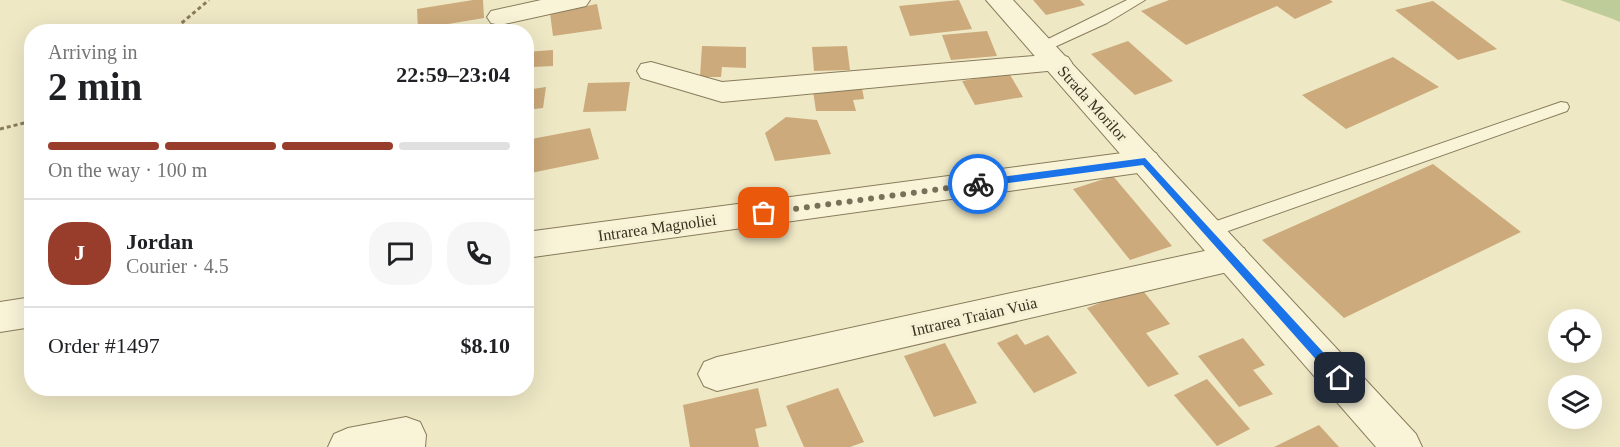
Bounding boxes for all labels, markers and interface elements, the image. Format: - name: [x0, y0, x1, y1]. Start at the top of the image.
- text: Arriving in: [48, 41, 137, 63]
- text: 22:59–23:04: [396, 62, 510, 87]
- street label: Strada Morilor: [1055, 62, 1131, 145]
- text: 2 min: [48, 65, 142, 108]
- courier: [948, 154, 1008, 214]
- text: On the way · 100 m: [48, 159, 207, 181]
- icon: bike: [962, 168, 995, 201]
- pin: [738, 187, 789, 238]
- icon: bag: [747, 196, 780, 229]
- street label: Intrarea Magnoliei: [597, 211, 718, 245]
- button: chat: [369, 222, 432, 285]
- button: phone: [447, 222, 510, 285]
- text: Jordan: [126, 229, 193, 254]
- text: J: [74, 240, 85, 265]
- text: Courier · 4.5: [126, 255, 229, 277]
- street label: Intrarea Traian Vuia: [910, 294, 1039, 339]
- map controls: [1548, 309, 1602, 429]
- button: locate: [1548, 309, 1602, 363]
- text: Order #1497: [48, 333, 160, 358]
- text: $8.10: [461, 333, 510, 358]
- pin: [1314, 352, 1365, 403]
- icon: home: [1323, 361, 1356, 394]
- button: layers: [1548, 375, 1602, 429]

